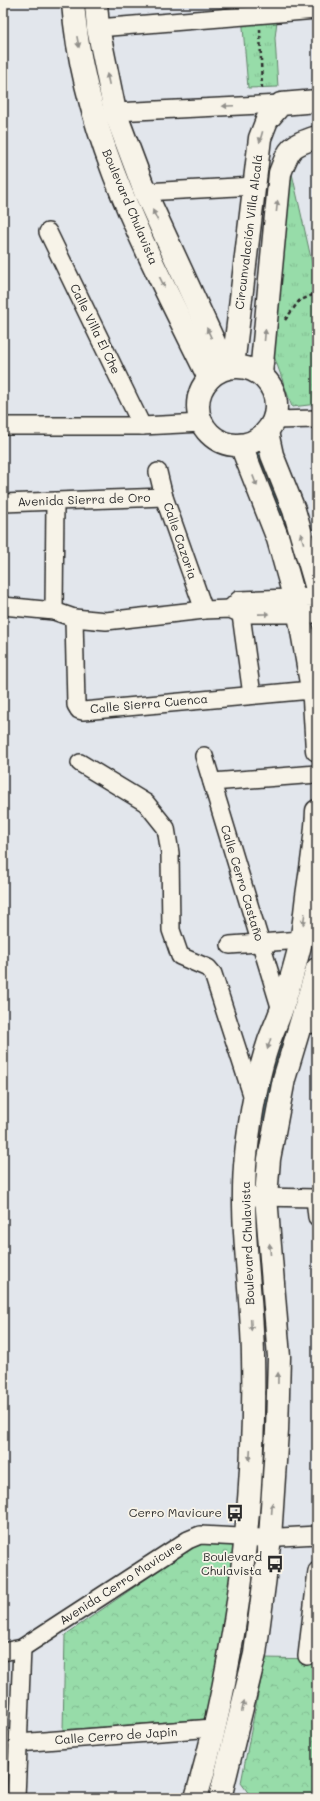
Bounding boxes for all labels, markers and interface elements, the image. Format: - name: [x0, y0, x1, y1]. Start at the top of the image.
- one-way arrow: [76, 35, 82, 48]
- one-way arrow: [105, 73, 111, 85]
- one-way arrow: [222, 102, 234, 109]
- one-way arrow: [258, 131, 264, 143]
- street label: Boulevard Chulavista: [99, 146, 162, 267]
- street label: Circunvalación Villa Alcalá: [231, 153, 265, 310]
- one-way arrow: [274, 200, 280, 212]
- one-way arrow: [152, 209, 158, 220]
- one-way arrow: [159, 277, 165, 288]
- street label: Calle Villa El Che: [67, 281, 125, 376]
- one-way arrow: [206, 326, 212, 338]
- one-way arrow: [262, 329, 269, 341]
- one-way arrow: [253, 476, 259, 488]
- street label: Avenida Sierra de Oro: [17, 489, 151, 509]
- street label: Calle Cazoria: [160, 500, 202, 581]
- one-way arrow: [299, 531, 305, 543]
- one-way arrow: [258, 611, 271, 617]
- street label: Calle Sierra Cuenca: [89, 690, 209, 716]
- street label: Calle Cerro Castaño: [218, 823, 268, 943]
- one-way arrow: [301, 913, 307, 925]
- one-way arrow: [265, 1038, 271, 1050]
- street label: Boulevard Chulavista: [237, 1181, 257, 1305]
- one-way arrow: [266, 1243, 273, 1255]
- one-way arrow: [248, 1319, 255, 1331]
- one-way arrow: [275, 1371, 281, 1384]
- one-way arrow: [247, 1449, 254, 1461]
- one-way arrow: [268, 1502, 275, 1514]
- bus stop icon: Cerro Mavicure: [225, 1503, 245, 1523]
- place label: Cerro Mavicure: [129, 1504, 222, 1520]
- street label: Avenida Cerro Mavicure: [56, 1536, 185, 1628]
- place label: Boulevard Chulavista: [201, 1548, 262, 1578]
- bus stop icon: Boulevard Chulavista: [265, 1554, 285, 1574]
- one-way arrow: [240, 1700, 246, 1712]
- street label: Calle Cerro de Japin: [54, 1723, 178, 1747]

